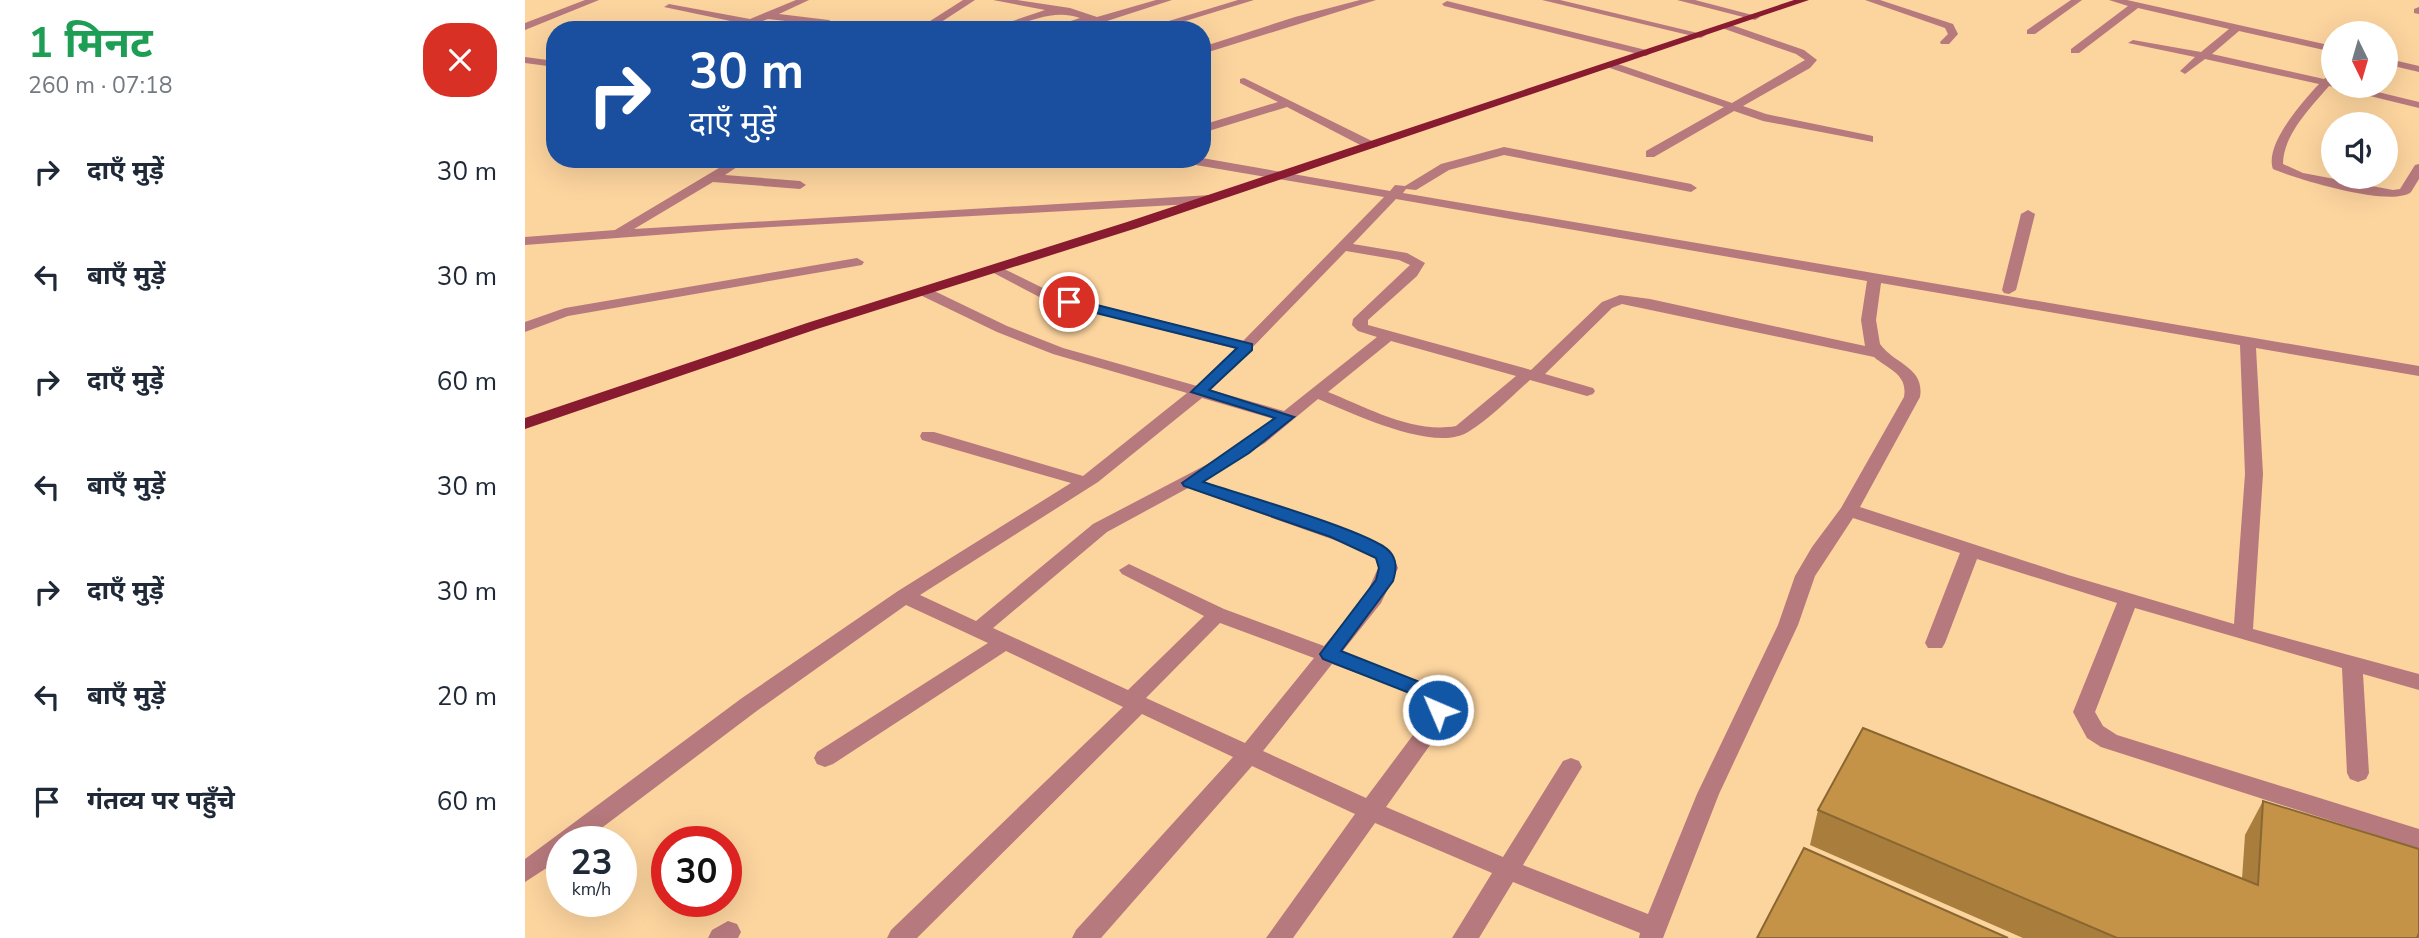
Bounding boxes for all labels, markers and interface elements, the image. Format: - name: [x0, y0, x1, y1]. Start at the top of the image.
- text: 1 मिनट: [28, 15, 153, 72]
- north arrow: [2321, 21, 2397, 98]
- map controls: [2321, 21, 2398, 189]
- button: close: [423, 23, 497, 97]
- text: 30 m: [689, 38, 804, 105]
- icon: right: [574, 49, 665, 140]
- text: 260 m · 07:18: [28, 70, 173, 101]
- text: दाएँ मुड़ें: [689, 102, 776, 145]
- button: sound: [2321, 112, 2398, 189]
- icon: right: [28, 153, 66, 191]
- text: दाएँ मुड़ें: [87, 153, 164, 188]
- text: 30 m: [437, 154, 497, 189]
- icon: left: [28, 258, 66, 296]
- text: बाएँ मुड़ें: [87, 258, 165, 293]
- text: 30 m: [437, 259, 497, 294]
- pin: [1039, 272, 1099, 332]
- icon: arrive: [1050, 283, 1088, 321]
- icon: right: [28, 363, 66, 401]
- text: दाएँ मुड़ें: [87, 363, 164, 398]
- text: 60 m: [437, 364, 497, 399]
- icon: left: [28, 468, 66, 506]
- text: बाएँ मुड़ें: [87, 468, 165, 503]
- text: 30 m: [437, 469, 497, 504]
- icon: right: [28, 573, 66, 611]
- text: दाएँ मुड़ें: [87, 573, 164, 608]
- text: 30 m: [437, 574, 497, 609]
- position arrow: [1401, 673, 1475, 747]
- icon: left: [28, 678, 66, 716]
- text: बाएँ मुड़ें: [87, 678, 165, 713]
- text: 20 m: [437, 679, 497, 714]
- icon: arrive: [28, 783, 66, 821]
- text: गंतव्य पर पहुँचे: [87, 783, 235, 818]
- text: 60 m: [437, 784, 497, 819]
- speed limit sign: 30: [651, 826, 742, 917]
- text: 23: [570, 839, 613, 886]
- text: km/h: [572, 877, 611, 901]

